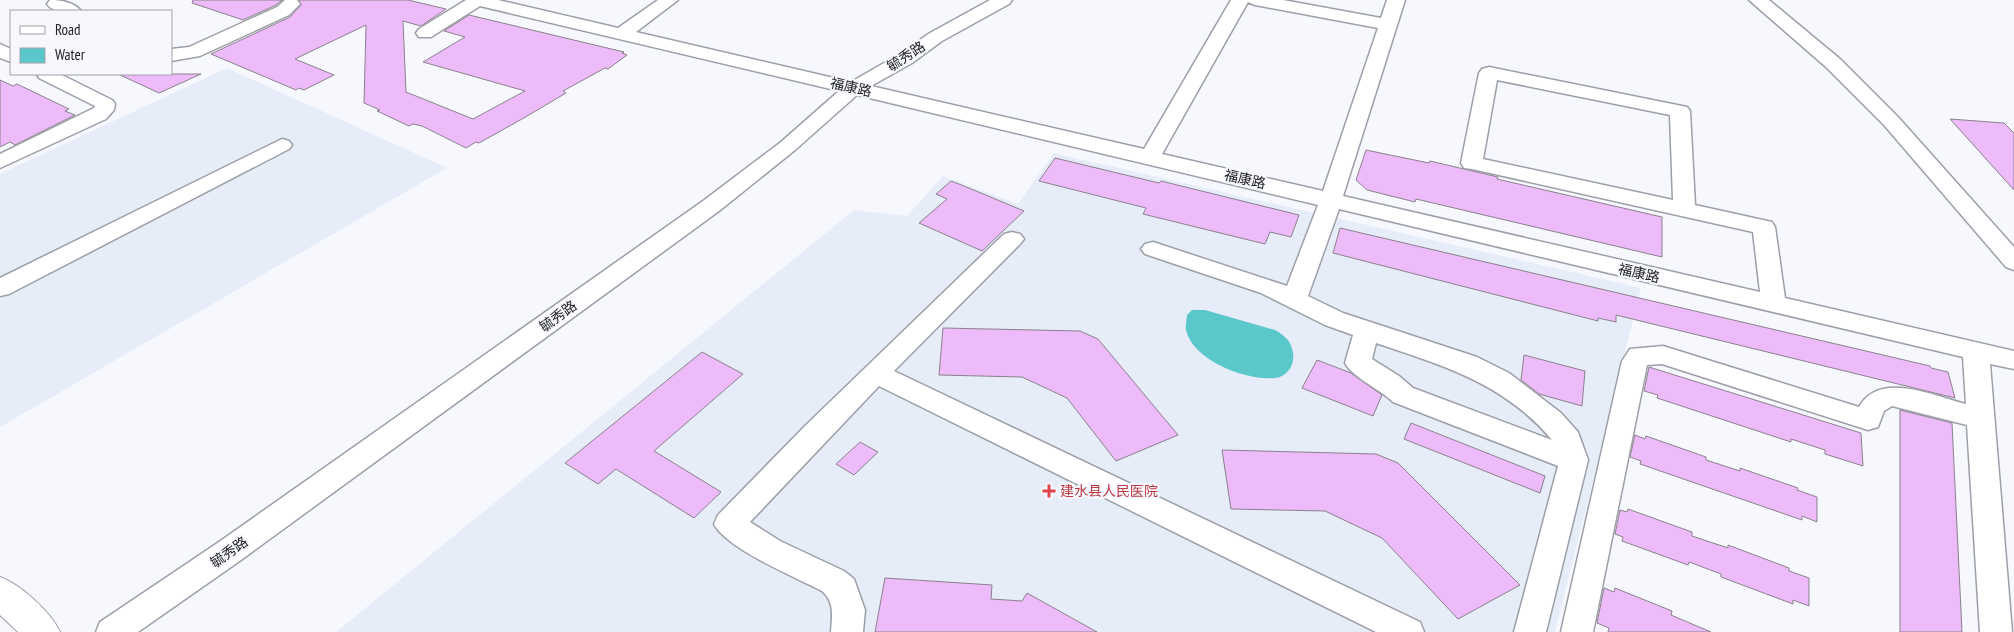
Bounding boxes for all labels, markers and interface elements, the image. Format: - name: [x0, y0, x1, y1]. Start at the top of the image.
- legend: [10, 10, 172, 75]
- text: Road: [55, 20, 81, 39]
- street label: 毓秀路: [883, 37, 929, 75]
- text: Water: [55, 45, 86, 64]
- street label: 福康路: [829, 74, 873, 100]
- street label: 福康路: [1223, 166, 1267, 192]
- street label: 福康路: [1617, 260, 1661, 286]
- street label: 毓秀路: [536, 296, 580, 336]
- place label: 建水县人民医院: [1060, 482, 1158, 500]
- marker: 建水县人民医院: [1042, 484, 1056, 498]
- street label: 毓秀路: [207, 533, 251, 571]

